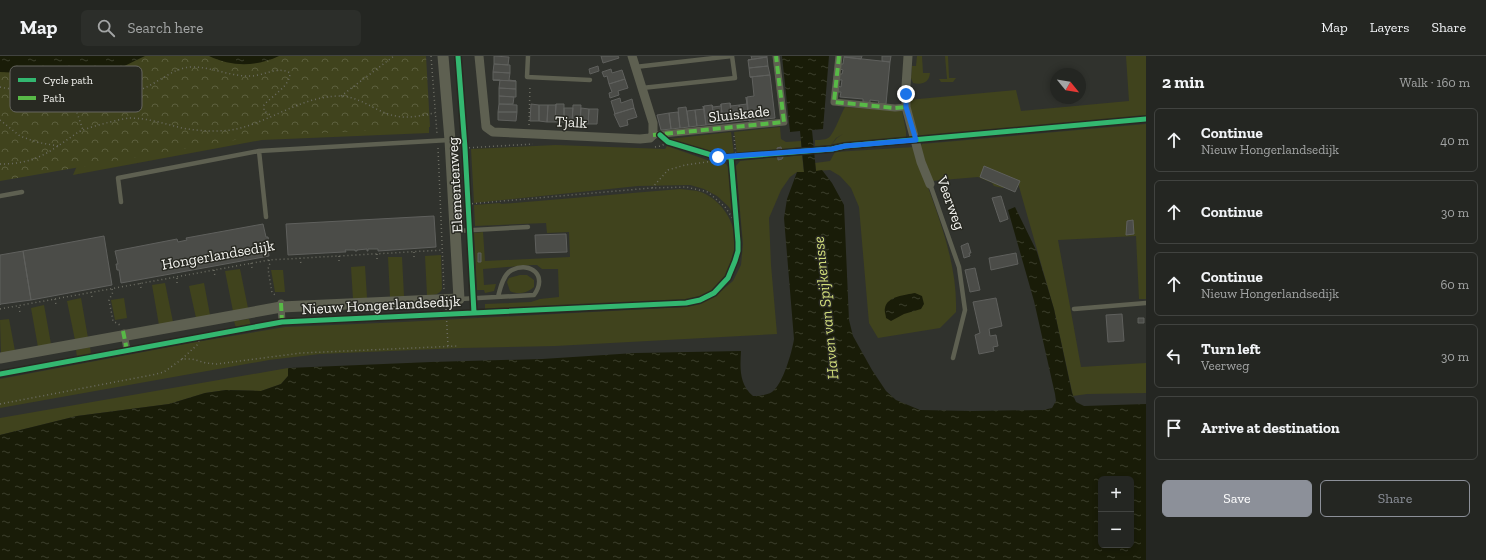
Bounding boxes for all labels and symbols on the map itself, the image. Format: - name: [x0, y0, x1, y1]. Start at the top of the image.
- legend: [10, 66, 142, 112]
- north arrow: [1050, 68, 1086, 104]
- text: Cycle path: [43, 74, 94, 87]
- route end: [897, 85, 915, 103]
- text: Path: [43, 92, 66, 105]
- street label: Sluiskade: [707, 102, 771, 126]
- street label: Tjalk: [554, 112, 588, 132]
- street label: Elementenweg: [444, 137, 466, 233]
- route start: [709, 148, 727, 166]
- street label: Veerweg: [933, 173, 969, 232]
- water label: Haven van Spijkenisse: [809, 235, 842, 381]
- street label: Hongerlandsedijk: [160, 236, 276, 274]
- street label: Nieuw Hongerlandsedijk: [301, 292, 461, 318]

